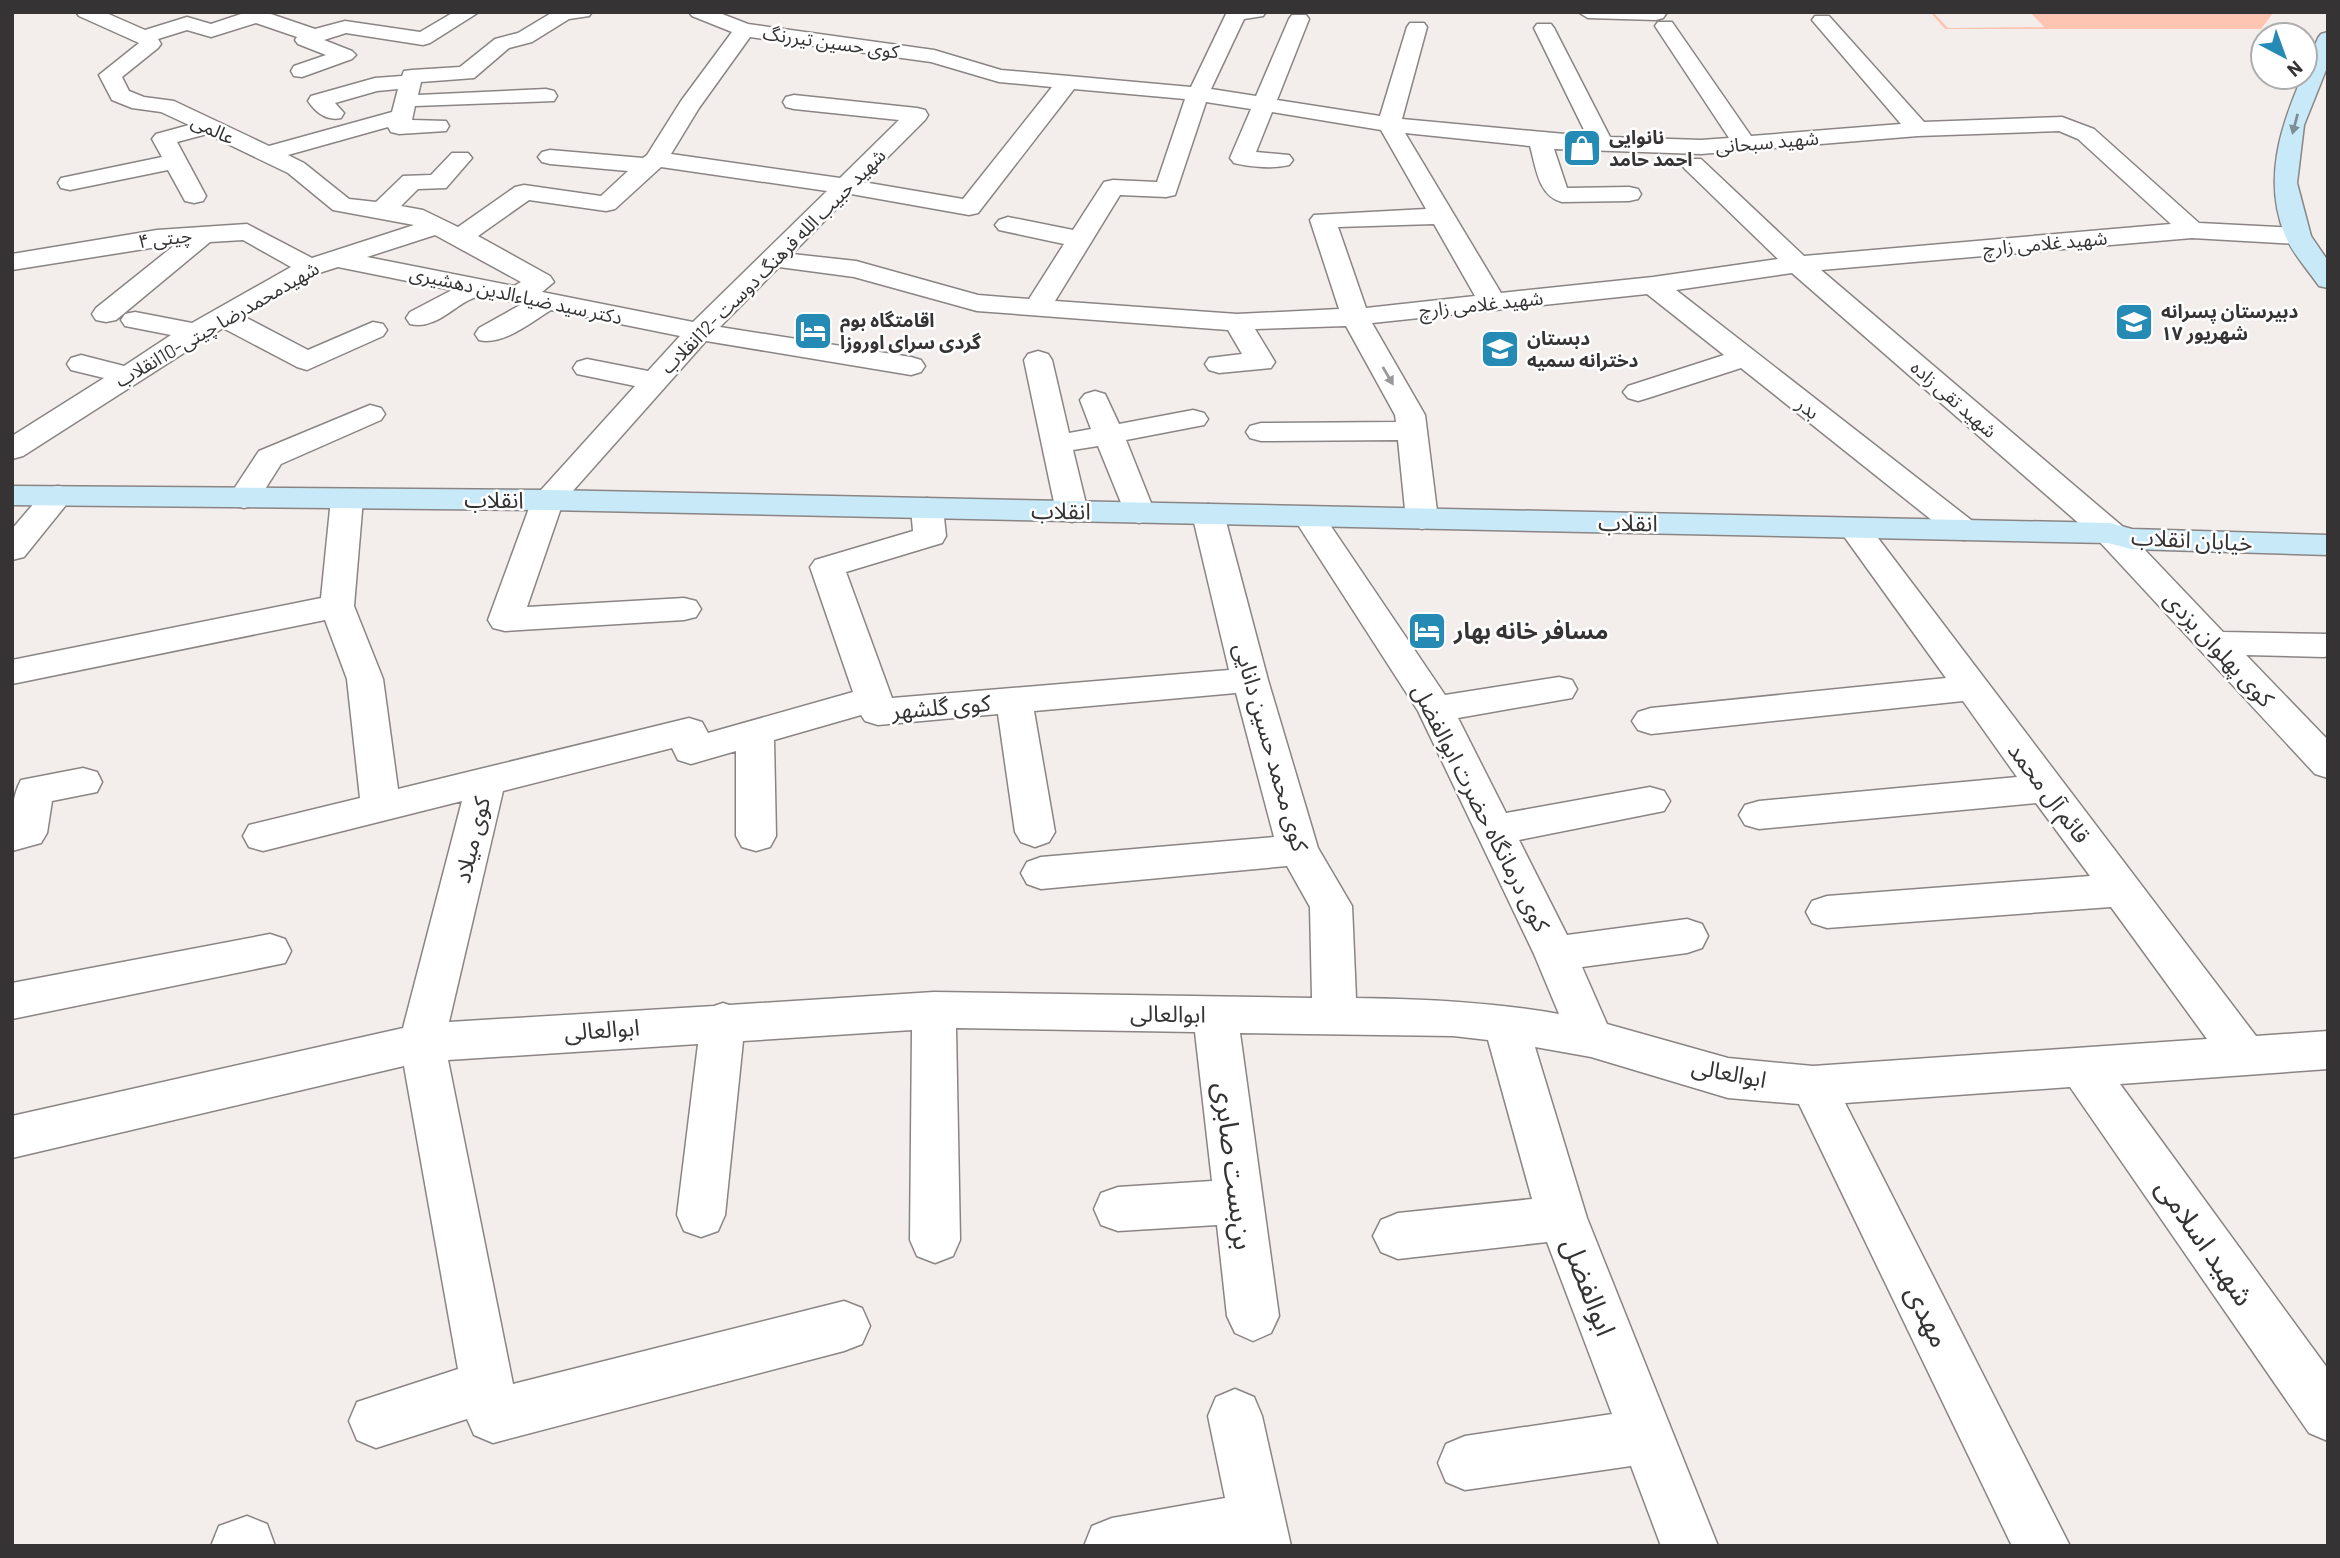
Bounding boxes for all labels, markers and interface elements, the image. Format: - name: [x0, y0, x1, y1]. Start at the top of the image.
- street label: کوی حسین تیررنگ: [761, 21, 902, 64]
- north arrow: [2249, 21, 2319, 91]
- text: N: [2283, 56, 2308, 82]
- street label: عالمی: [188, 109, 238, 149]
- one-way arrow: [2289, 114, 2299, 135]
- place label: نانوایی احمد حامد: [1609, 125, 1693, 170]
- street label: شهید سبحانی: [1714, 126, 1820, 158]
- shop icon: نانوایی احمد حامد: [1561, 127, 1603, 169]
- street label: شهید حبیب الله فرهنگ دوست -12انقلاب: [655, 143, 891, 379]
- street label: چیتی ۴: [137, 223, 193, 254]
- street label: شهید غلامی زارچ: [1982, 226, 2108, 262]
- street label: شهیدمحمدرضا چیتی-10انقلاب: [111, 256, 324, 393]
- street label: دکتر سید ضیاءالدین دهشیری: [407, 261, 625, 329]
- street label: شهید غلامی زارچ: [1418, 286, 1544, 324]
- place label: دبیرستان پسرانه ۱۷ شهریور: [2161, 299, 2299, 345]
- school or university icon: دبیرستان پسرانه ۱۷ شهریور: [2113, 301, 2155, 343]
- place label: اقامتگاه بوم گردی سرای اوروزا: [840, 308, 981, 354]
- hotel icon: اقامتگاه بوم گردی سرای اوروزا: [792, 310, 834, 352]
- place label: دبستان دخترانه سمیه: [1527, 326, 1639, 372]
- school or university icon: دبستان دخترانه سمیه: [1479, 328, 1521, 370]
- street label: شهید تقی زاده: [1906, 355, 2002, 443]
- one-way arrow: [1382, 366, 1394, 386]
- street label: بدر: [1791, 391, 1824, 424]
- street label: انقلاب: [464, 485, 524, 513]
- street label: انقلاب: [1031, 495, 1091, 525]
- street label: انقلاب: [1598, 507, 1658, 537]
- street label: خیابان انقلاب: [2131, 522, 2254, 556]
- street label: کوی پهلوان یزدی: [2157, 585, 2281, 714]
- hotel icon: مسافر خانه بهار: [1406, 610, 1448, 652]
- place label: مسافر خانه بهار: [1453, 616, 1608, 645]
- street label: کوی محمد حسین دانایی: [1228, 639, 1315, 855]
- street label: کوی درمانگاه حضرت ابوالفضل: [1406, 679, 1557, 937]
- street label: کوی گلشهر: [889, 688, 992, 725]
- street label: قائم آل محمد: [2000, 736, 2097, 851]
- street label: کوی میلاد: [447, 793, 496, 886]
- street label: ابوالعالی: [1130, 998, 1206, 1029]
- street label: ابوالعالی: [563, 1012, 641, 1047]
- street label: ابوالعالی: [1689, 1051, 1769, 1094]
- street label: بن‌بست صابری: [1207, 1080, 1262, 1252]
- street label: شهید اسلامی: [2149, 1171, 2262, 1312]
- street label: ابوالفضل: [1555, 1233, 1624, 1341]
- street label: مهدی: [1899, 1279, 1958, 1352]

